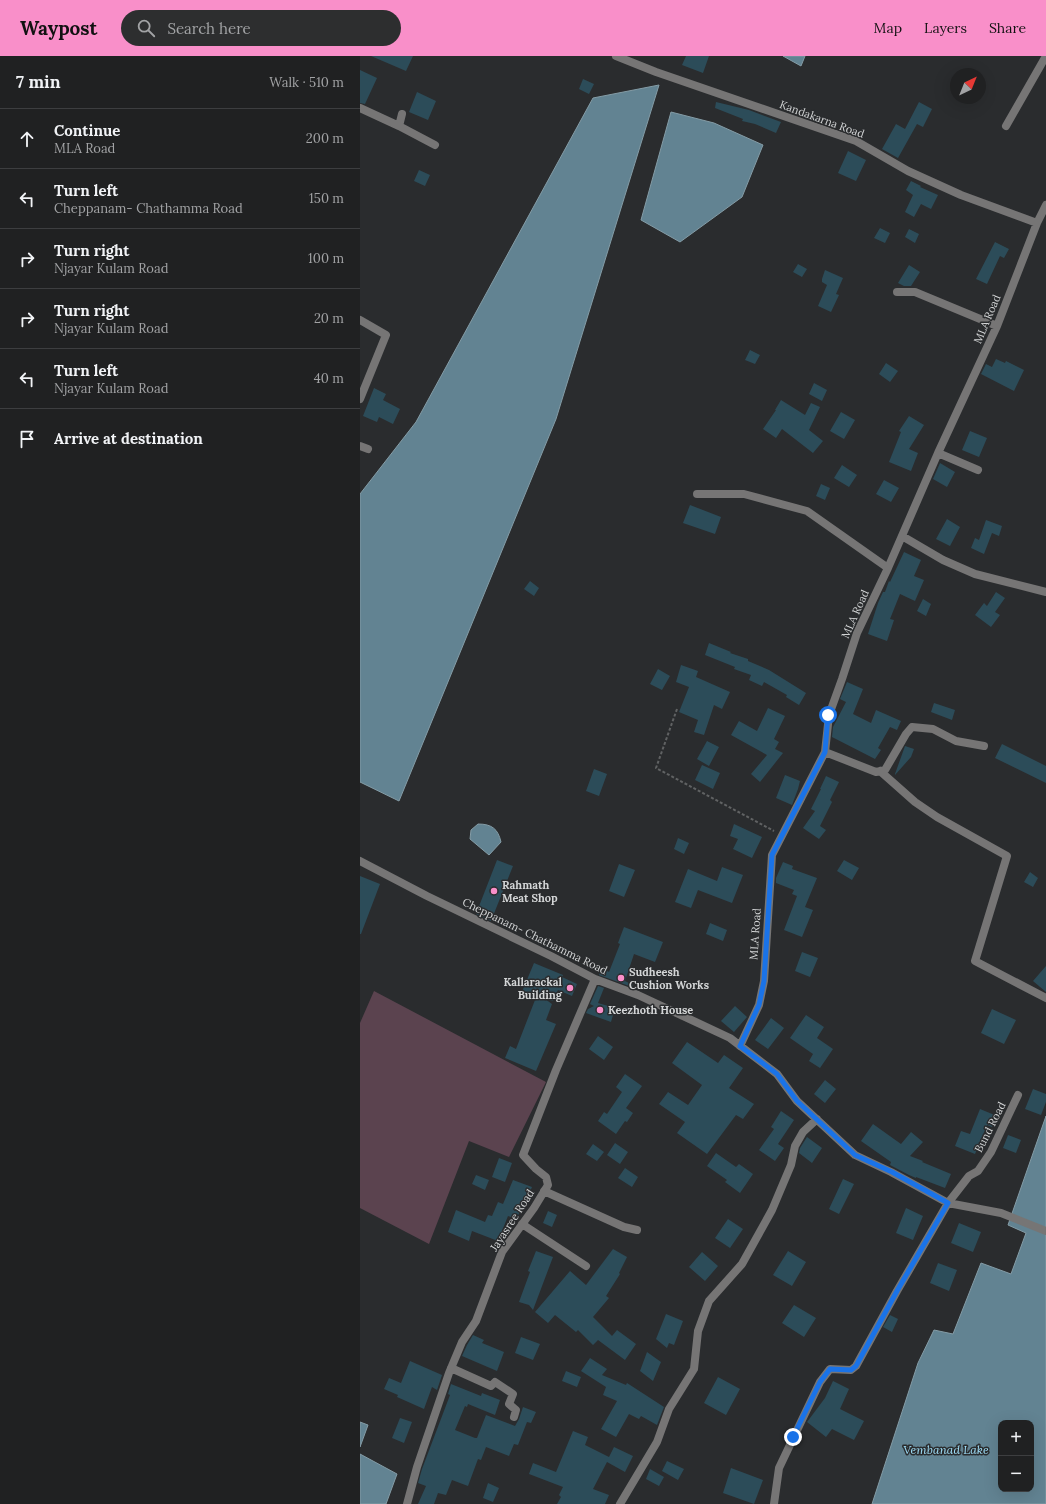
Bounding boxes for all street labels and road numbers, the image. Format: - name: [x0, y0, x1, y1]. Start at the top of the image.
- street label: Kandakarna Road: [778, 97, 867, 141]
- street label: MLA Road: [970, 292, 1004, 346]
- street label: MLA Road: [838, 587, 872, 641]
- street label: Cheppanam- Chathamma Road: [460, 895, 610, 977]
- street label: MLA Road: [746, 907, 764, 960]
- street label: Bund Road: [971, 1099, 1009, 1155]
- street label: Jayasree Road: [486, 1186, 537, 1254]

